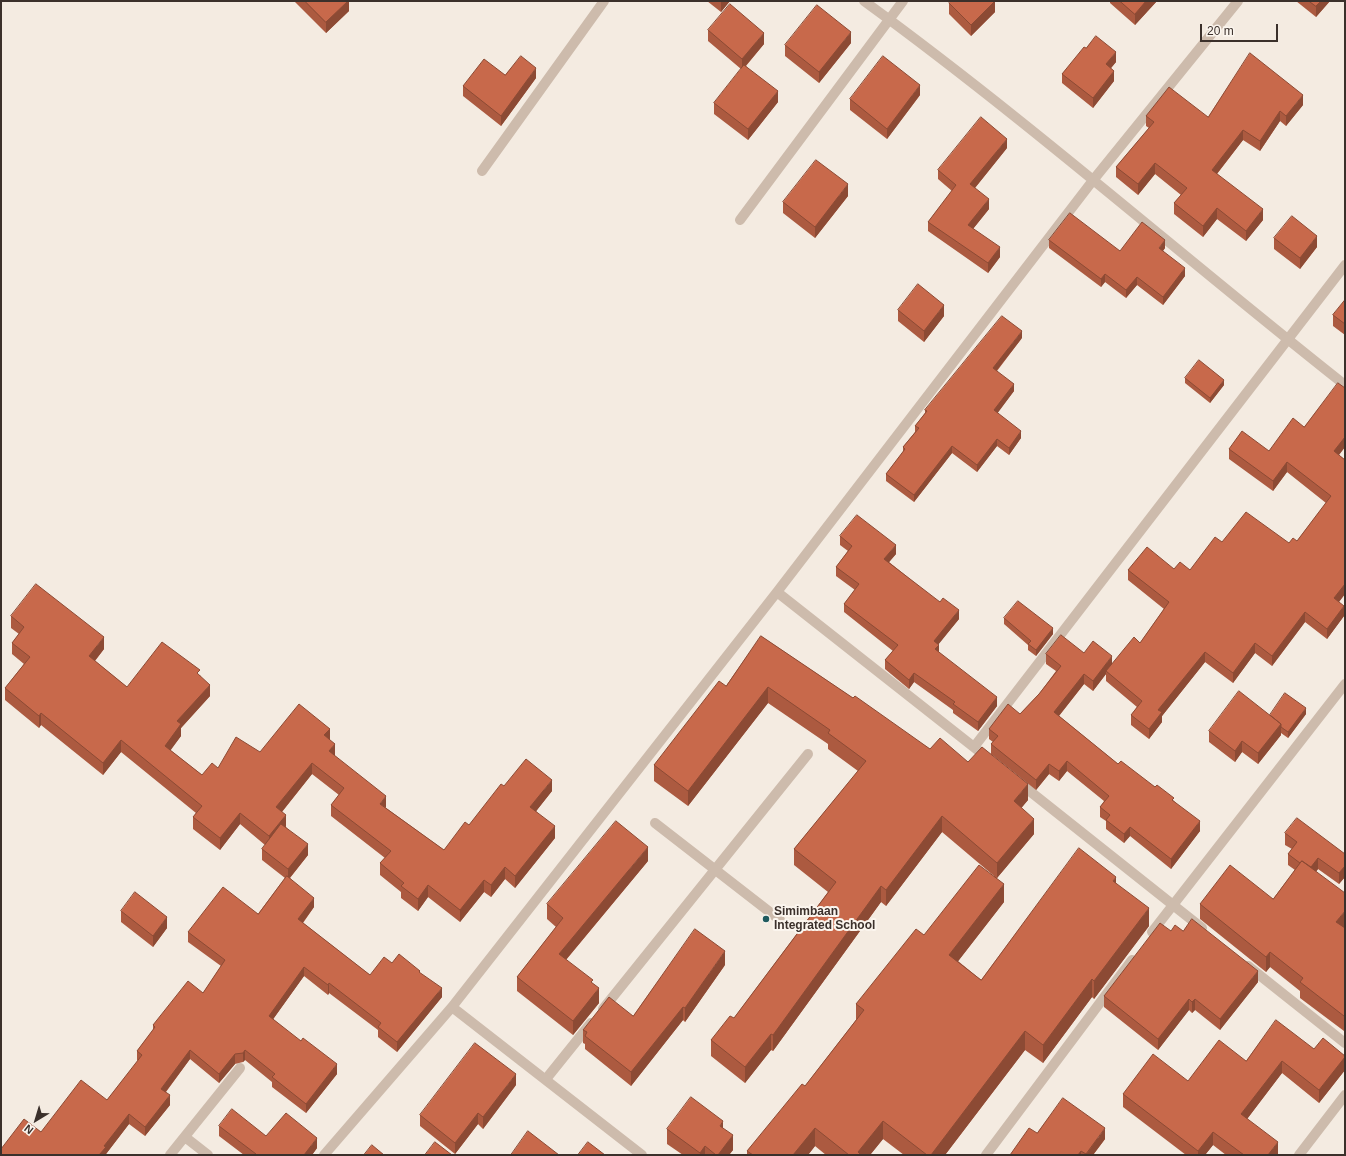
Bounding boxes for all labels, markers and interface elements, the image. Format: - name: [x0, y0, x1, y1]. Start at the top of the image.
- scale bar: [1202, 16, 1280, 42]
- text: 20 m: [1207, 24, 1234, 38]
- place label: Simimbaan Integrated School: [774, 905, 875, 933]
- marker: Simimbaan Integrated School: [761, 914, 771, 924]
- north arrow: [16, 1100, 56, 1140]
- text: N: [22, 1122, 35, 1137]

